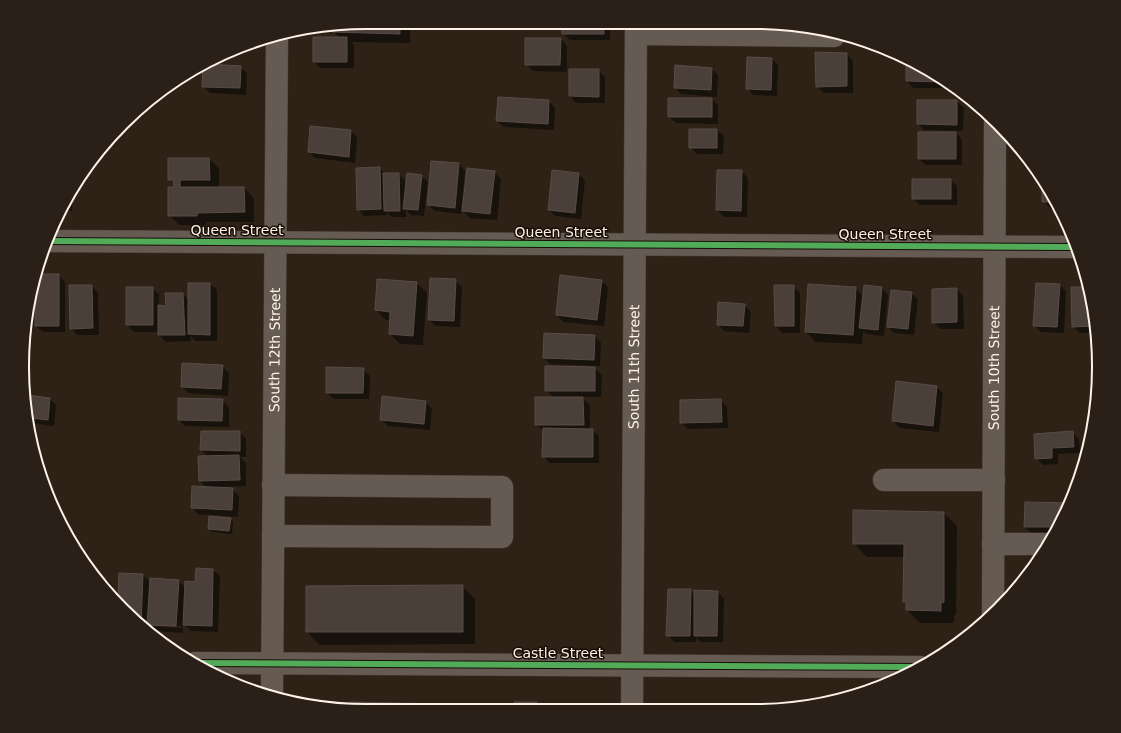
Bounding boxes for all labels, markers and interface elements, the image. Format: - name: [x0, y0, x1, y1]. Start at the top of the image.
- street label: Queen Street: [191, 222, 284, 238]
- street label: Queen Street: [515, 224, 608, 240]
- street label: Queen Street: [839, 226, 932, 242]
- street label: South 12th Street: [266, 287, 283, 412]
- street label: South 11th Street: [626, 304, 642, 429]
- street label: South 10th Street: [986, 305, 1002, 430]
- street label: Castle Street: [513, 645, 604, 661]

